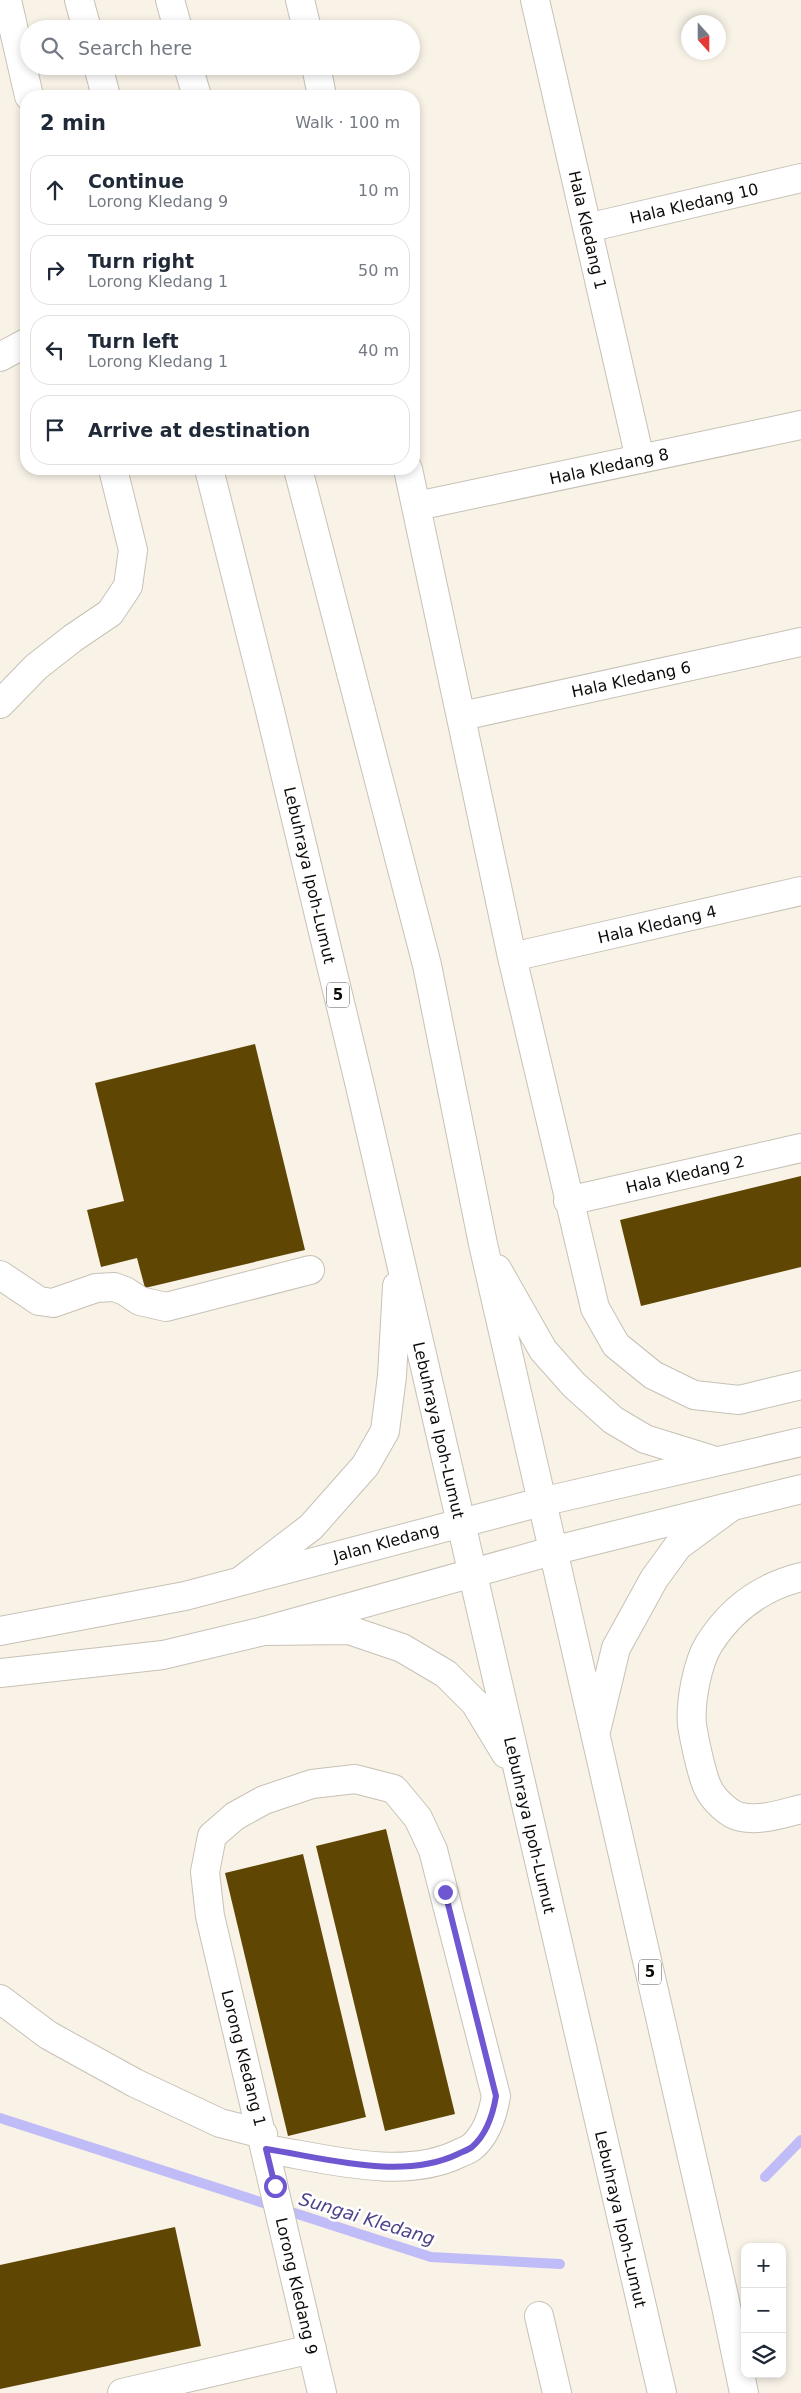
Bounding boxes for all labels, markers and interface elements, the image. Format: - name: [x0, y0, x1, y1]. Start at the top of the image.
- north arrow: [681, 15, 726, 60]
- search box: [20, 20, 420, 75]
- icon: search: [38, 34, 66, 62]
- text: Search here: [78, 37, 192, 59]
- text: 2 min: [40, 111, 106, 135]
- text: Walk · 100 m: [295, 113, 400, 132]
- street label: Hala Kledang 1: [565, 169, 610, 291]
- text: Continue: [88, 170, 184, 192]
- icon: ahead: [41, 176, 69, 204]
- street label: Hala Kledang 10: [628, 179, 760, 228]
- text: 10 m: [358, 181, 399, 200]
- text: Lorong Kledang 9: [88, 192, 228, 211]
- text: Turn right: [88, 250, 194, 272]
- icon: right: [41, 256, 69, 284]
- text: 50 m: [358, 261, 399, 280]
- text: Lorong Kledang 1: [88, 272, 228, 291]
- text: Turn left: [88, 330, 179, 352]
- icon: left: [41, 336, 69, 364]
- text: 40 m: [358, 341, 399, 360]
- text: Lorong Kledang 1: [88, 352, 228, 371]
- icon: arrive: [41, 416, 69, 444]
- text: Arrive at destination: [88, 419, 310, 441]
- street label: Hala Kledang 8: [548, 445, 670, 488]
- street label: Hala Kledang 6: [570, 658, 692, 701]
- street label: Lebuhraya Ipoh-Lumut: [280, 785, 339, 965]
- street label: Hala Kledang 4: [596, 902, 718, 947]
- road number: 5: [327, 982, 349, 1008]
- street label: Hala Kledang 2: [624, 1152, 746, 1197]
- street label: Lebuhraya Ipoh-Lumut: [409, 1340, 468, 1520]
- street label: Jalan Kledang: [330, 1519, 441, 1566]
- street label: Lebuhraya Ipoh-Lumut: [500, 1735, 559, 1915]
- route end: [434, 1881, 457, 1904]
- road number: 5: [639, 1960, 661, 1984]
- street label: Lorong Kledang 1: [217, 1988, 270, 2128]
- street label: Lebuhraya Ipoh-Lumut: [591, 2129, 650, 2309]
- route start: [264, 2175, 287, 2198]
- water label: Sungai Kledang: [297, 2188, 437, 2249]
- street label: Lorong Kledang 9: [271, 2216, 322, 2357]
- map controls: [741, 2243, 786, 2378]
- button: +: [741, 2243, 786, 2288]
- button: −: [741, 2288, 786, 2333]
- button: layers: [741, 2333, 786, 2378]

